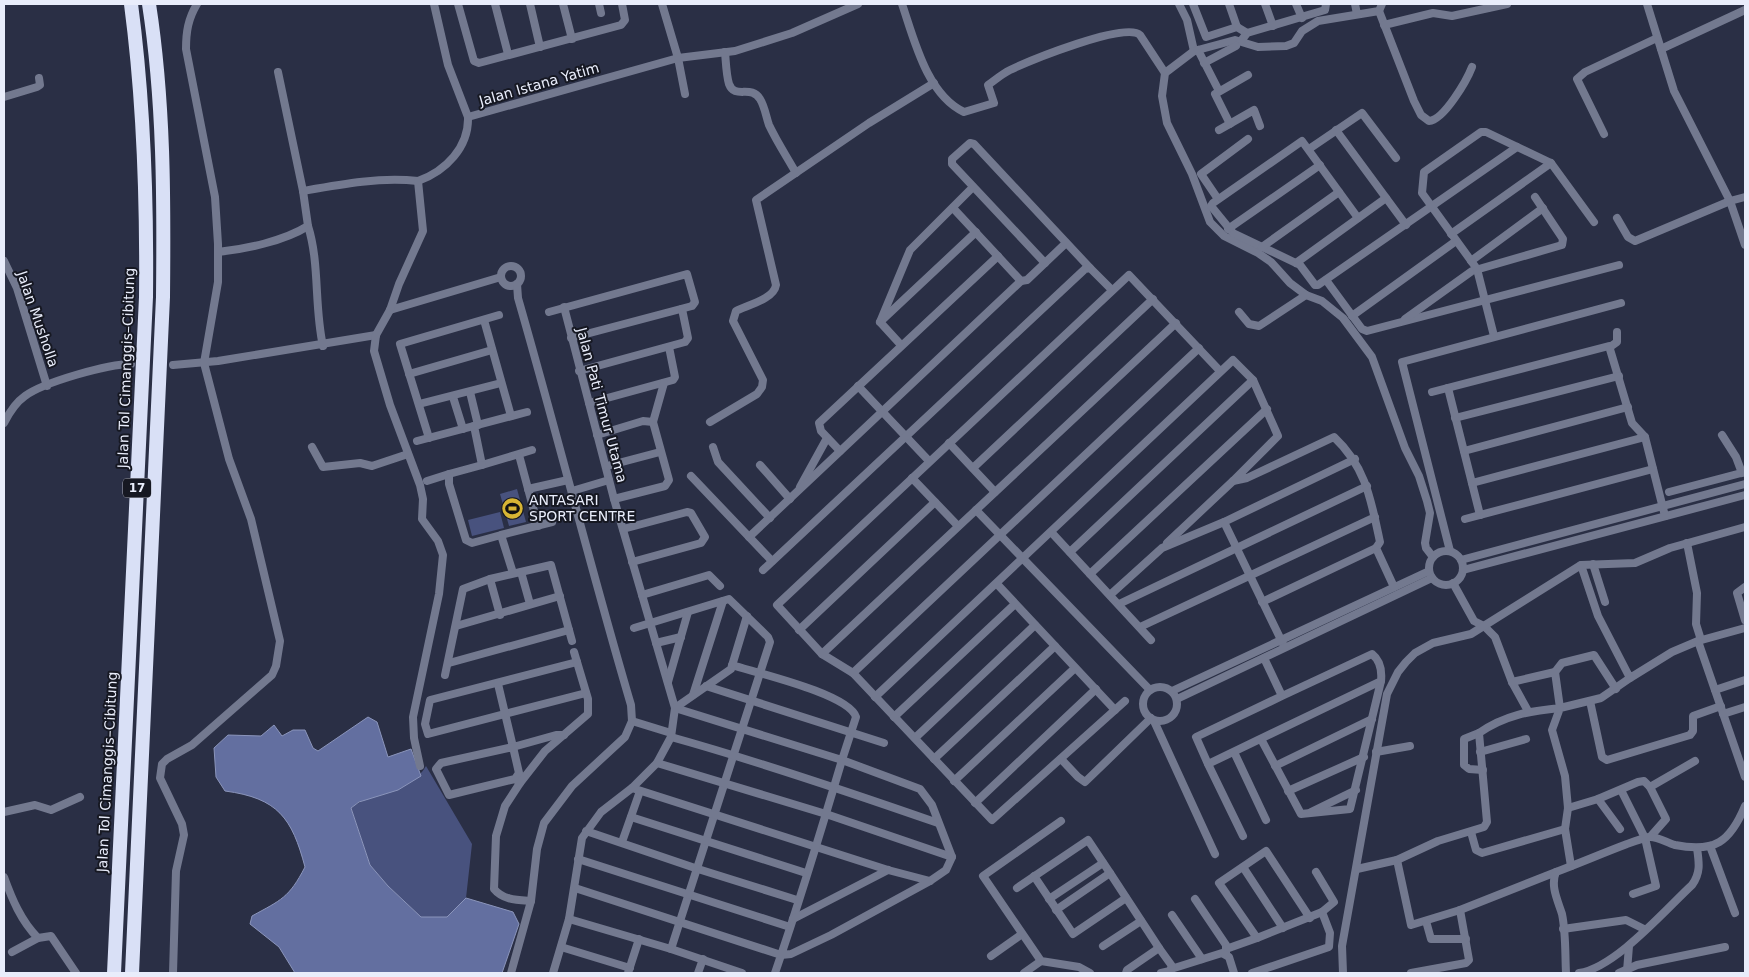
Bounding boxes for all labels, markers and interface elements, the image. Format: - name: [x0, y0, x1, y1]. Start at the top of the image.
- street label: Jalan Istana Yatim: [476, 59, 601, 109]
- street label: Jalan Tol Cimanggis–Cibitung: [114, 267, 138, 470]
- street label: Jalan Musholla: [14, 268, 62, 369]
- street label: Jalan Pati Timur Utama: [573, 325, 630, 484]
- road number: 17: [123, 478, 151, 498]
- place label: ANTASARI SPORT CENTRE: [529, 492, 635, 524]
- sports icon: ANTASARI SPORT CENTRE: [501, 496, 525, 520]
- street label: Jalan Tol Cimanggis–Cibitung: [94, 671, 120, 874]

